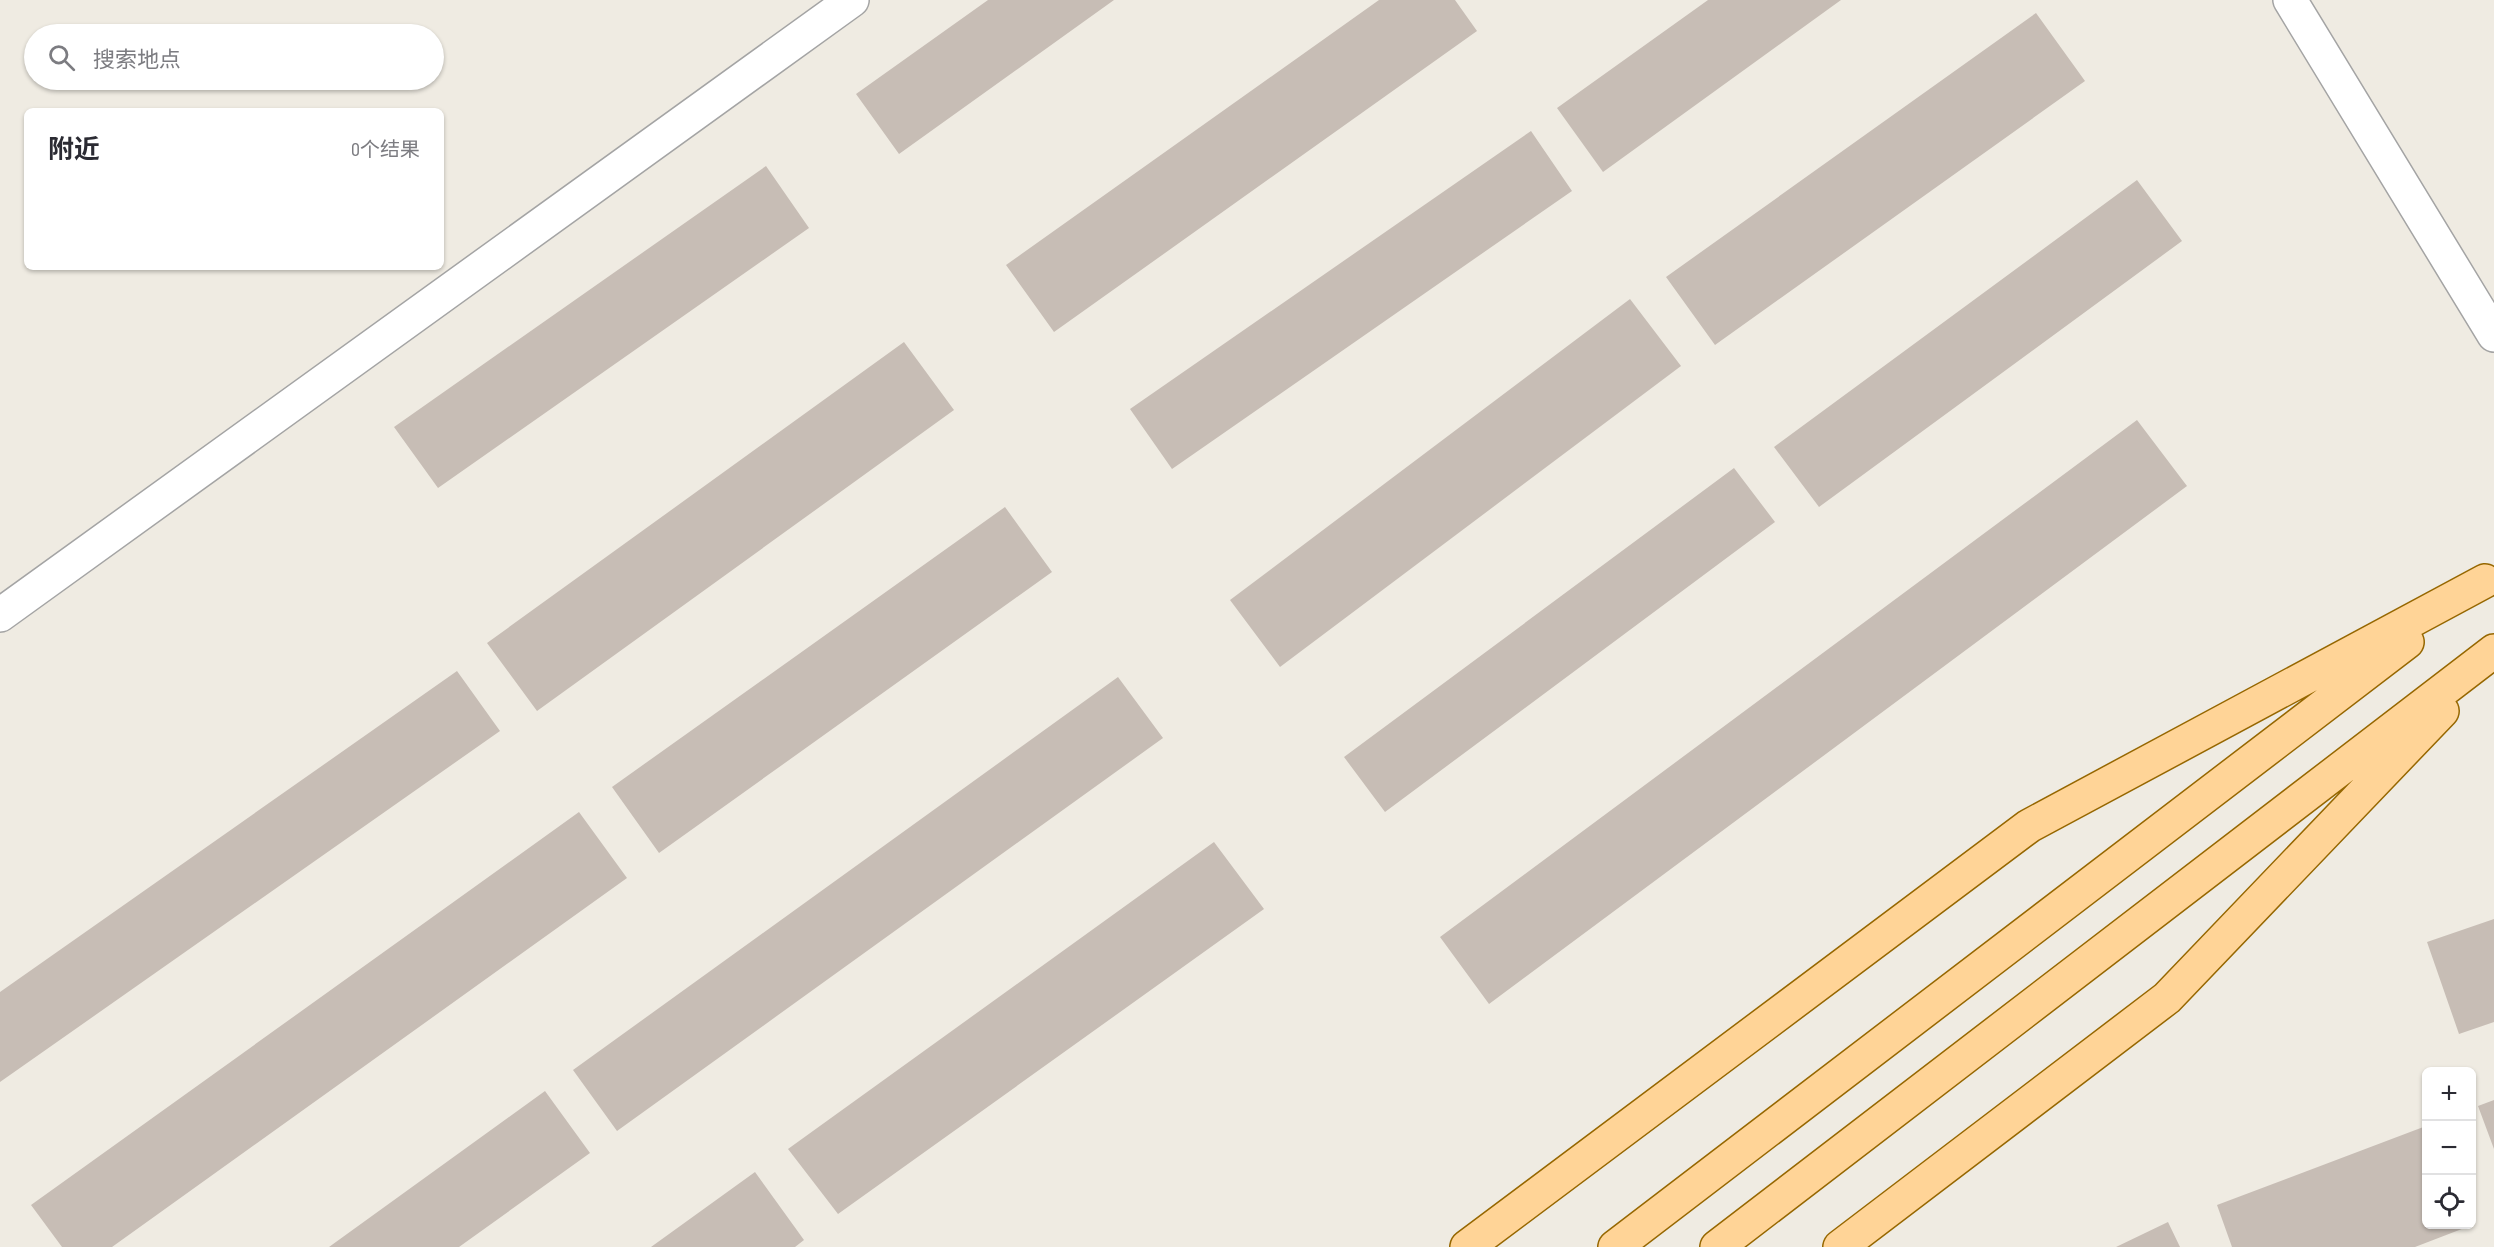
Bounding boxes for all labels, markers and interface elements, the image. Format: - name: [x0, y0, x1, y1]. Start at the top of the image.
- search box: [24, 24, 444, 90]
- icon: search: [45, 41, 78, 74]
- text: 搜索地点: [93, 47, 181, 74]
- text: 附近: [48, 135, 100, 166]
- text: 0个结果: [351, 138, 420, 162]
- map controls: [2422, 1067, 2476, 1229]
- button: +: [2422, 1067, 2476, 1121]
- button: −: [2422, 1121, 2476, 1175]
- button: locate: [2422, 1175, 2476, 1229]

